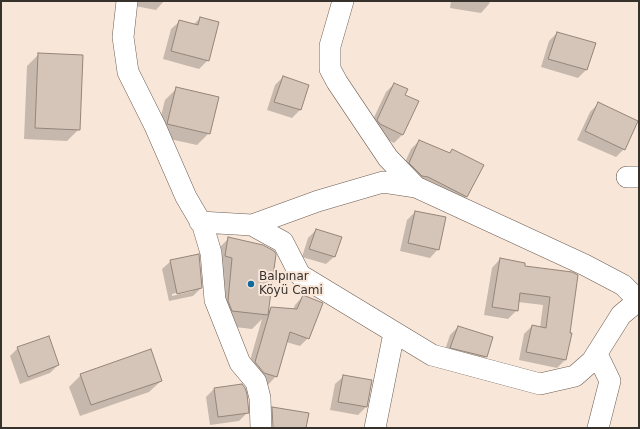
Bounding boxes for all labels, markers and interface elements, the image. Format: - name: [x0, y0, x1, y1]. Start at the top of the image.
- place label: Balpınar Köyü Cami: [259, 270, 323, 298]
- marker: Balpınar Köyü Cami: [246, 279, 256, 289]

